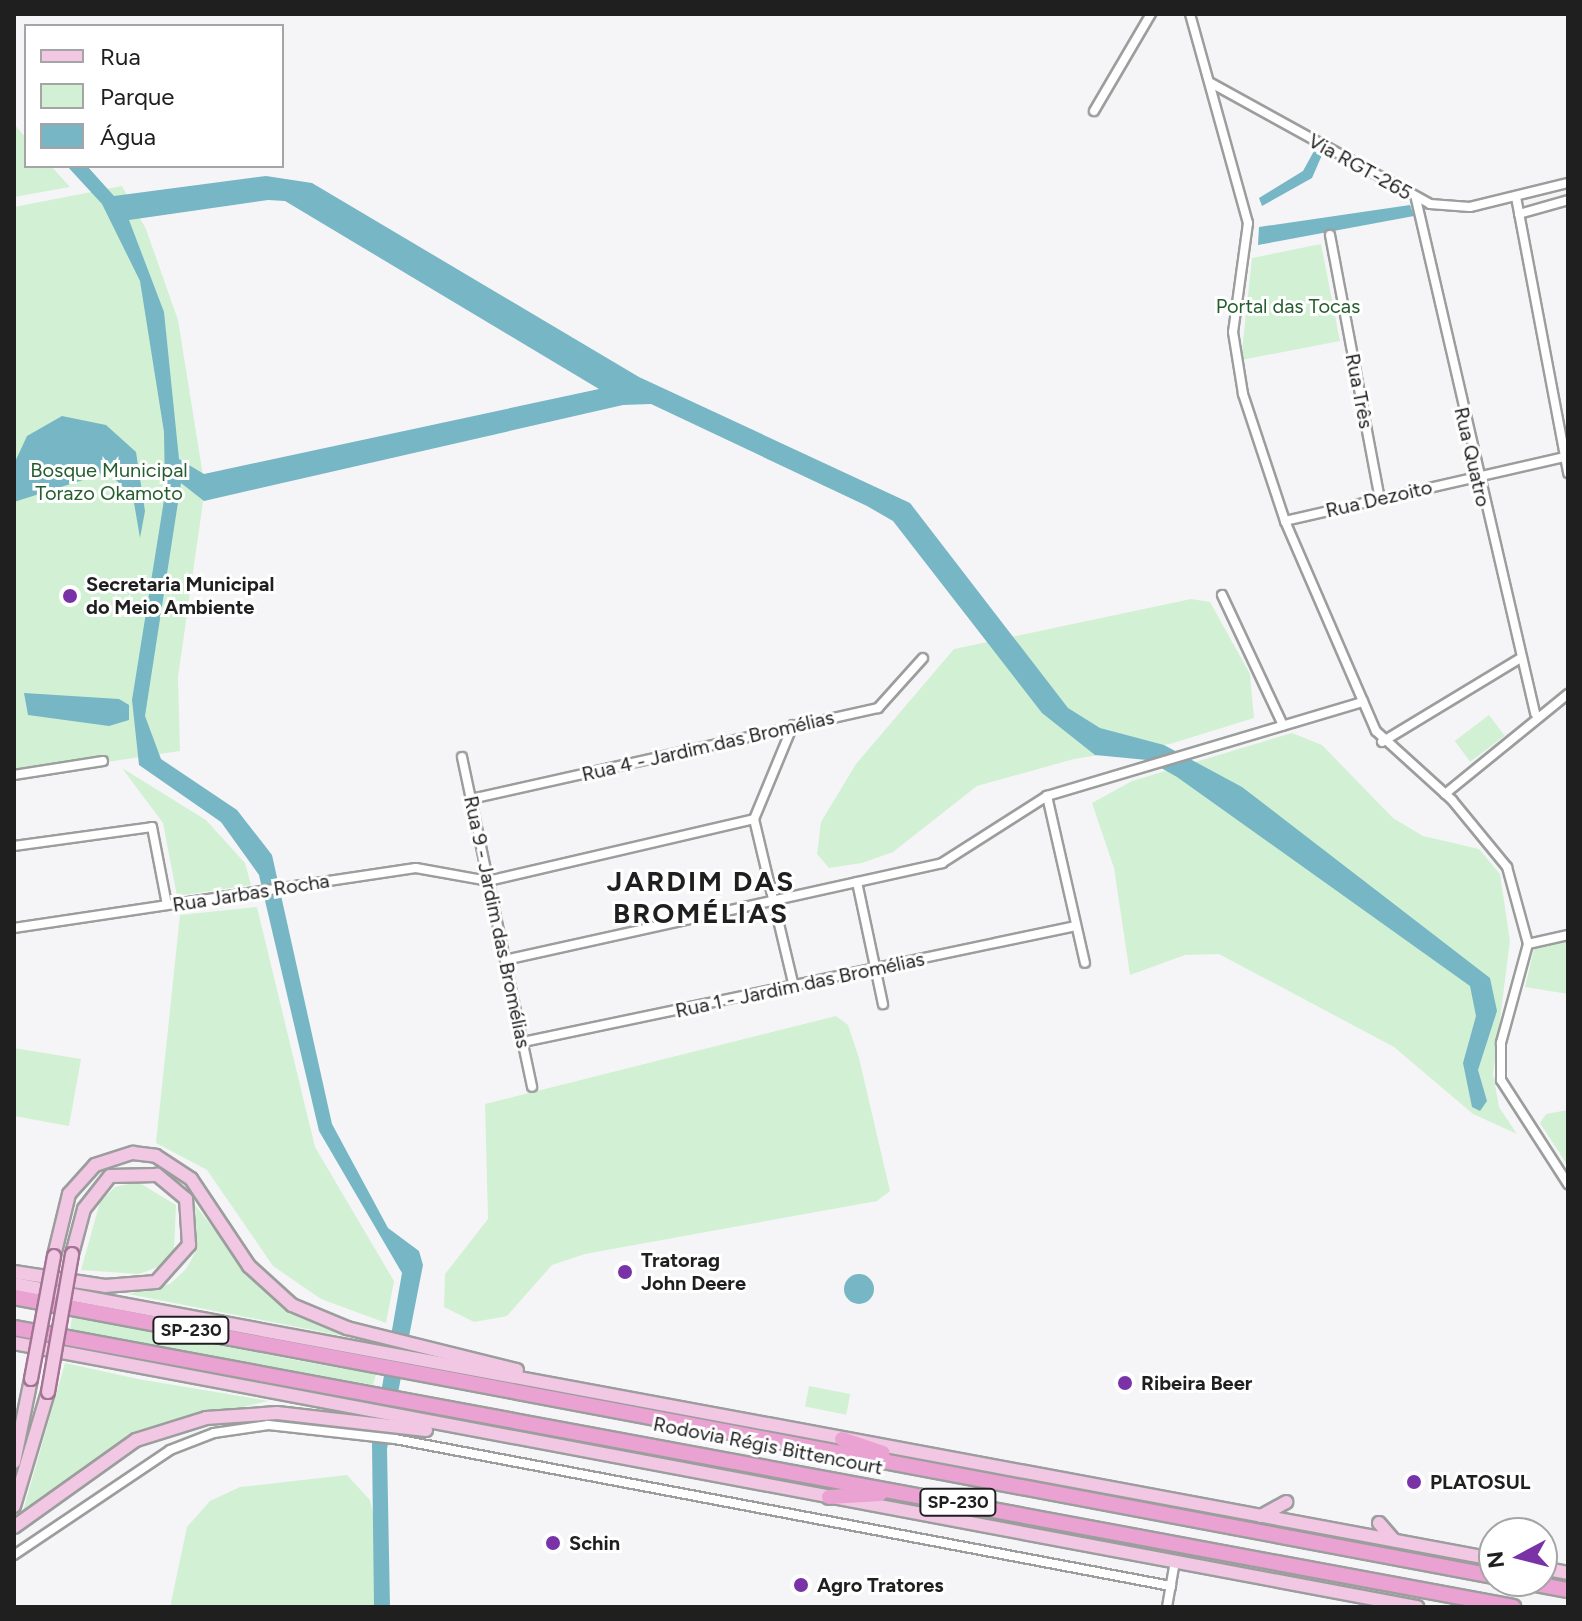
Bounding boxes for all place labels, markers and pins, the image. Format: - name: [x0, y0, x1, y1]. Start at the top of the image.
- place label: Secretaria Municipal do Meio Ambiente: [86, 572, 274, 619]
- marker: Secretaria Municipal do Meio Ambiente: [61, 587, 79, 605]
- place label: Tratorag John Deere: [641, 1248, 746, 1295]
- marker: Tratorag John Deere: [616, 1263, 634, 1281]
- place label: Ribeira Beer: [1141, 1371, 1252, 1395]
- marker: Ribeira Beer: [1116, 1374, 1134, 1392]
- place label: PLATOSUL: [1430, 1470, 1530, 1494]
- marker: PLATOSUL: [1405, 1473, 1423, 1491]
- place label: Schin: [569, 1531, 620, 1555]
- marker: Schin: [544, 1534, 562, 1552]
- place label: Agro Tratores: [817, 1573, 944, 1597]
- marker: Agro Tratores: [792, 1576, 810, 1594]

